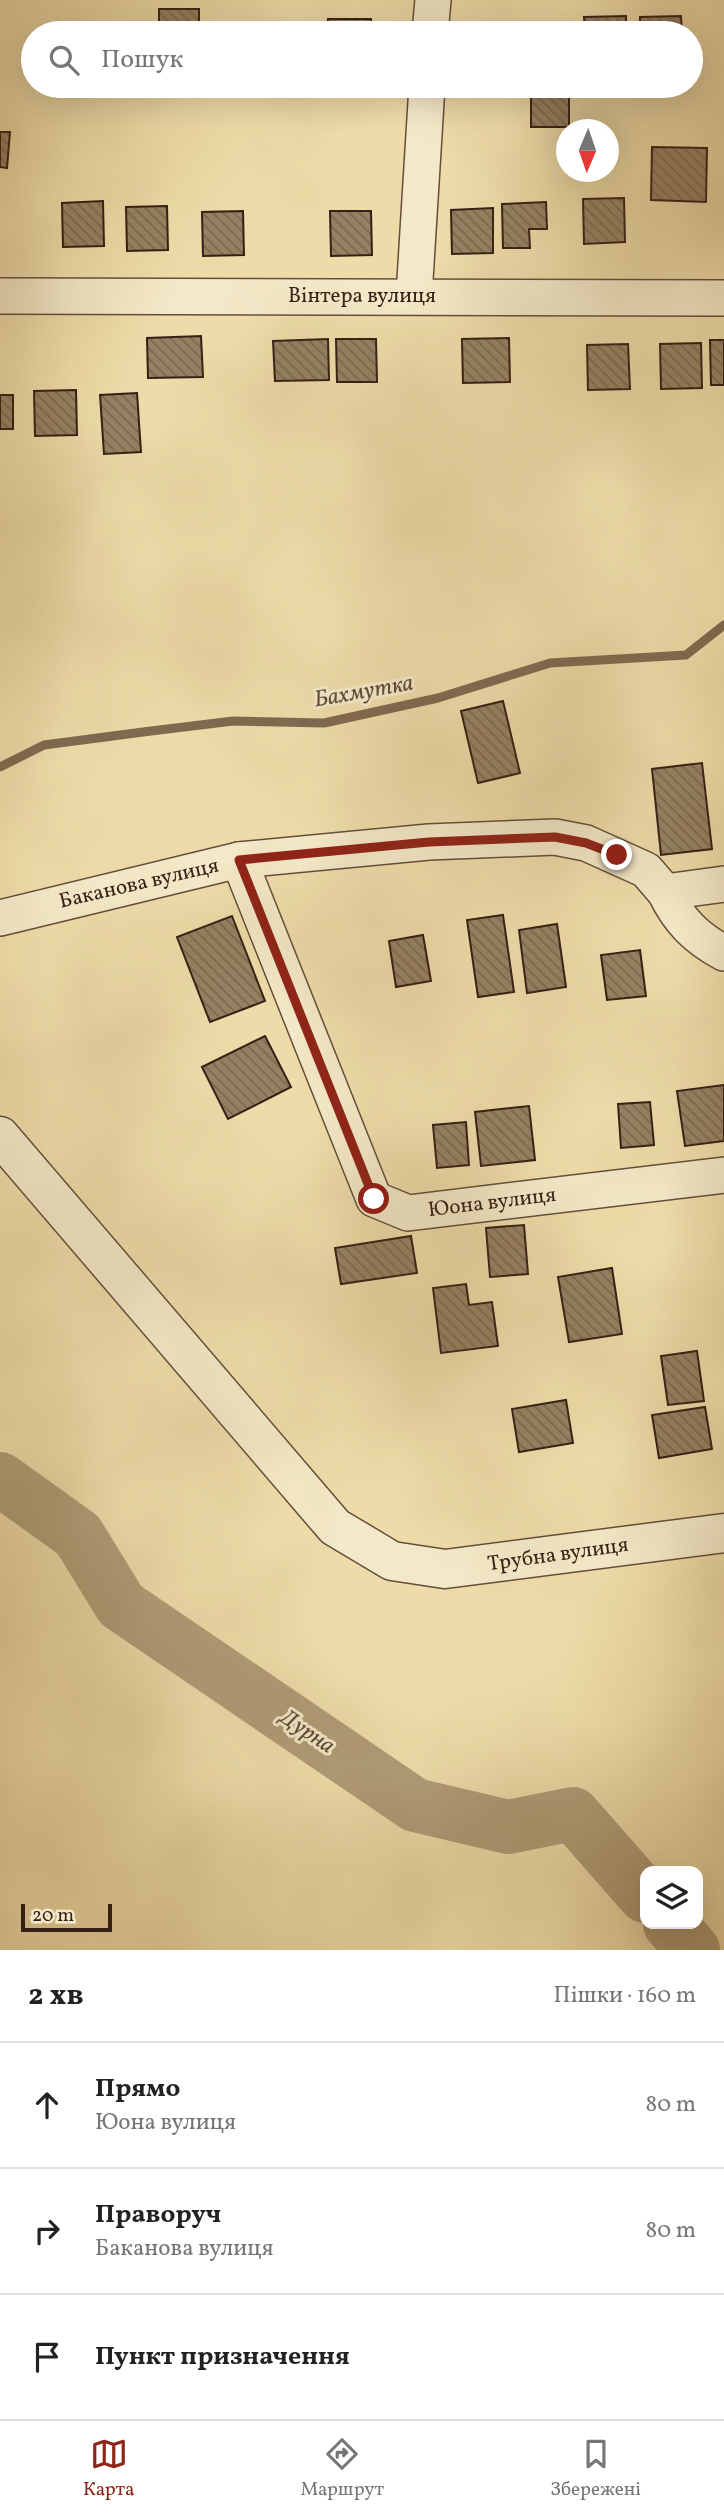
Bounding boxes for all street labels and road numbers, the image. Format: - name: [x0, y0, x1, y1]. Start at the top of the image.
- street label: Вінтера вулиця: [288, 282, 436, 311]
- street label: Баканова вулиця: [56, 852, 222, 916]
- street label: Юона вулиця: [426, 1181, 558, 1225]
- street label: Трубна вулиця: [486, 1531, 630, 1579]

